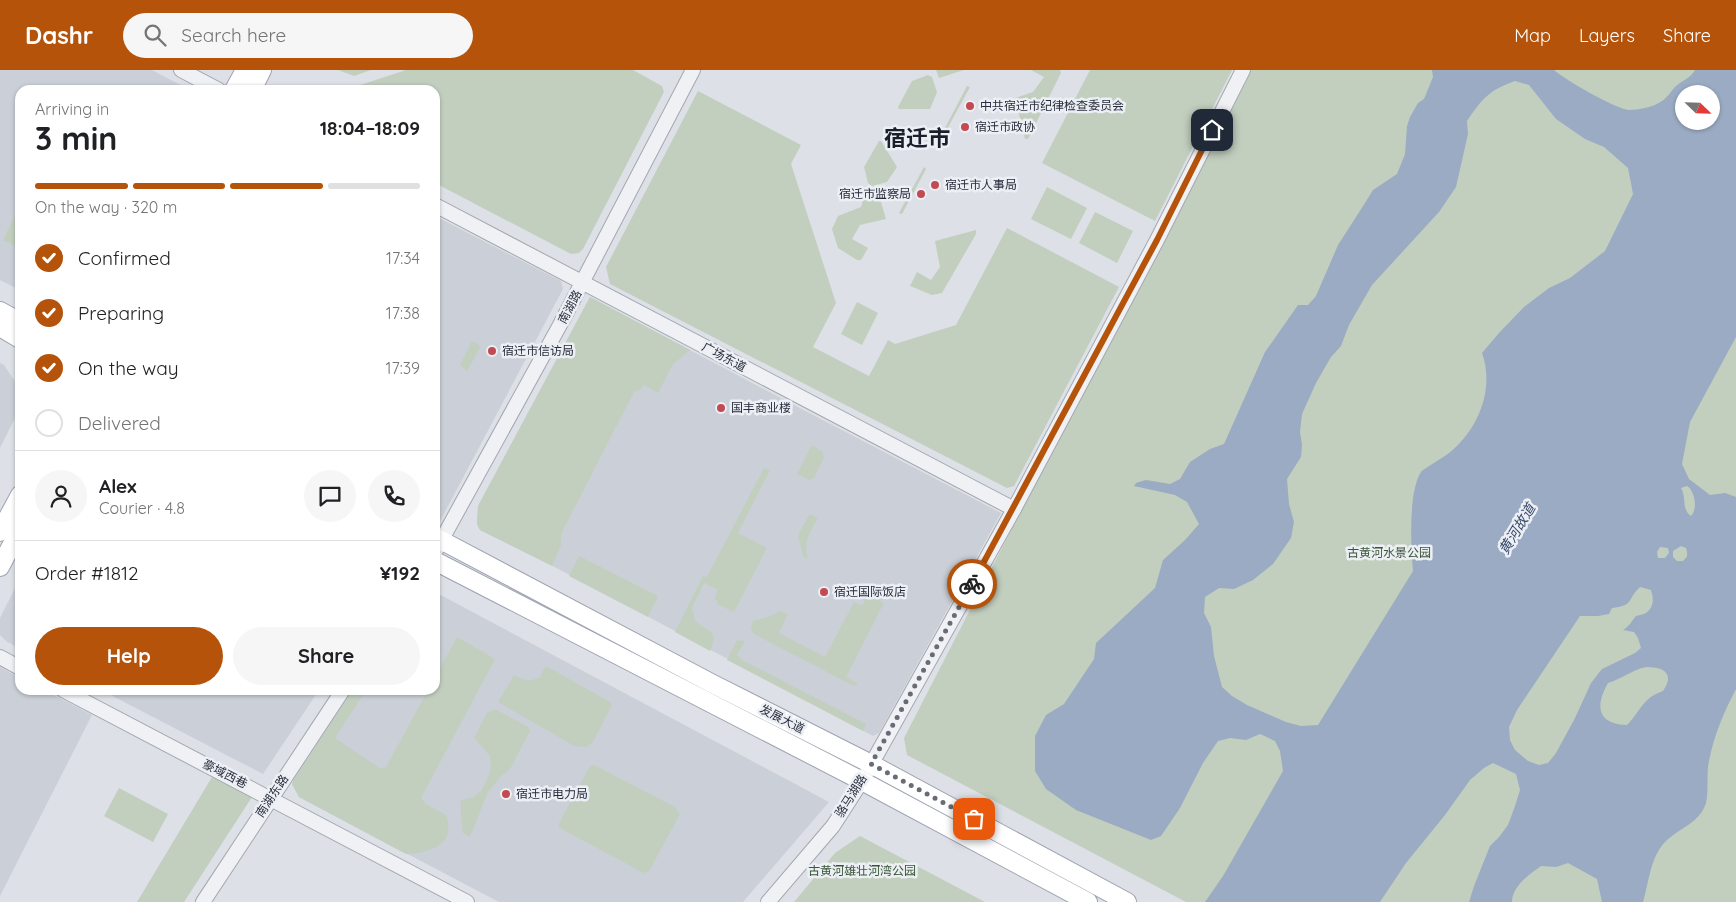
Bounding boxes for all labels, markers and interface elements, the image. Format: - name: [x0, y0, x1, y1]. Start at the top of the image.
- search box: [123, 13, 473, 58]
- text: Dashr: [25, 20, 93, 50]
- icon: search: [141, 21, 169, 49]
- text: Search here: [181, 23, 286, 47]
- text: Map: [1514, 24, 1551, 47]
- text: Layers: [1579, 24, 1635, 47]
- text: Share: [1663, 24, 1711, 47]
- north arrow: [1675, 85, 1720, 130]
- map controls: [1675, 85, 1720, 130]
- place label: 中共宿迁市纪律检查委员会: [980, 98, 1124, 113]
- text: Arriving in: [35, 99, 109, 119]
- marker: 中共宿迁市纪律检查委员会: [964, 100, 976, 112]
- pin: [1191, 109, 1233, 151]
- text: 18:04–18:09: [320, 116, 420, 140]
- icon: home: [1198, 116, 1226, 144]
- text: 3 min: [35, 118, 117, 158]
- place label: 宿迁市政协: [975, 119, 1035, 134]
- marker: 宿迁市政协: [959, 121, 971, 133]
- district label: 宿迁市: [884, 124, 950, 152]
- place label: 宿迁市人事局: [945, 177, 1017, 192]
- marker: 宿迁市人事局: [929, 179, 941, 191]
- place label: 宿迁市监察局: [839, 186, 911, 201]
- marker: 宿迁市监察局: [915, 188, 927, 200]
- text: On the way · 320 m: [35, 197, 177, 217]
- icon: check: [35, 244, 63, 272]
- text: Confirmed: [78, 246, 171, 270]
- text: 17:34: [386, 248, 420, 268]
- street label: 南湖路: [554, 287, 585, 326]
- icon: check: [35, 299, 63, 327]
- text: Preparing: [78, 301, 164, 325]
- text: 17:38: [386, 303, 420, 323]
- street label: 广场东道: [700, 339, 749, 374]
- place label: 宿迁市信访局: [502, 343, 574, 358]
- marker: 宿迁市信访局: [486, 345, 498, 357]
- icon: check: [35, 354, 63, 382]
- text: On the way: [78, 356, 179, 380]
- text: 17:39: [386, 358, 420, 378]
- place label: 国丰商业楼: [731, 400, 791, 415]
- marker: 国丰商业楼: [715, 402, 727, 414]
- text: Delivered: [78, 411, 161, 435]
- button: person: [35, 470, 87, 522]
- button: chat: [304, 470, 356, 522]
- button: phone: [368, 470, 420, 522]
- text: Alex: [99, 474, 137, 498]
- text: Courier · 4.8: [99, 498, 185, 518]
- water label: 黄河故道: [1495, 499, 1540, 558]
- park label: 古黄河水景公园: [1347, 545, 1431, 560]
- courier: [947, 559, 997, 609]
- text: Order #1812: [35, 561, 138, 585]
- text: ¥192: [380, 561, 420, 585]
- icon: bike: [958, 570, 986, 598]
- place label: 宿迁国际饭店: [834, 584, 906, 599]
- marker: 宿迁国际饭店: [818, 586, 830, 598]
- button: Help: [35, 627, 223, 685]
- button: Share: [233, 627, 420, 685]
- street label: 发展大道: [757, 701, 807, 736]
- street label: 豪域西巷: [200, 756, 250, 791]
- street label: 骆马湖路: [831, 771, 870, 820]
- street label: 南湖东路: [252, 772, 291, 820]
- place label: 宿迁市电力局: [516, 786, 588, 801]
- marker: 宿迁市电力局: [500, 788, 512, 800]
- pin: [953, 798, 995, 840]
- icon: bag: [960, 805, 988, 833]
- park label: 古黄河雄壮河湾公园: [808, 863, 916, 878]

